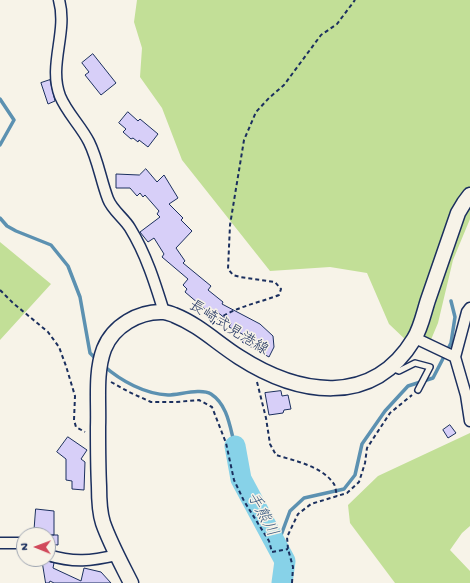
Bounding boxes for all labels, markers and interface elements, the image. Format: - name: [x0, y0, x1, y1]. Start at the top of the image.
- street label: 長崎式見港線: [185, 298, 271, 360]
- water label: 手熊川: [241, 489, 281, 541]
- north arrow: [16, 527, 56, 567]
- text: N: [19, 543, 31, 551]

